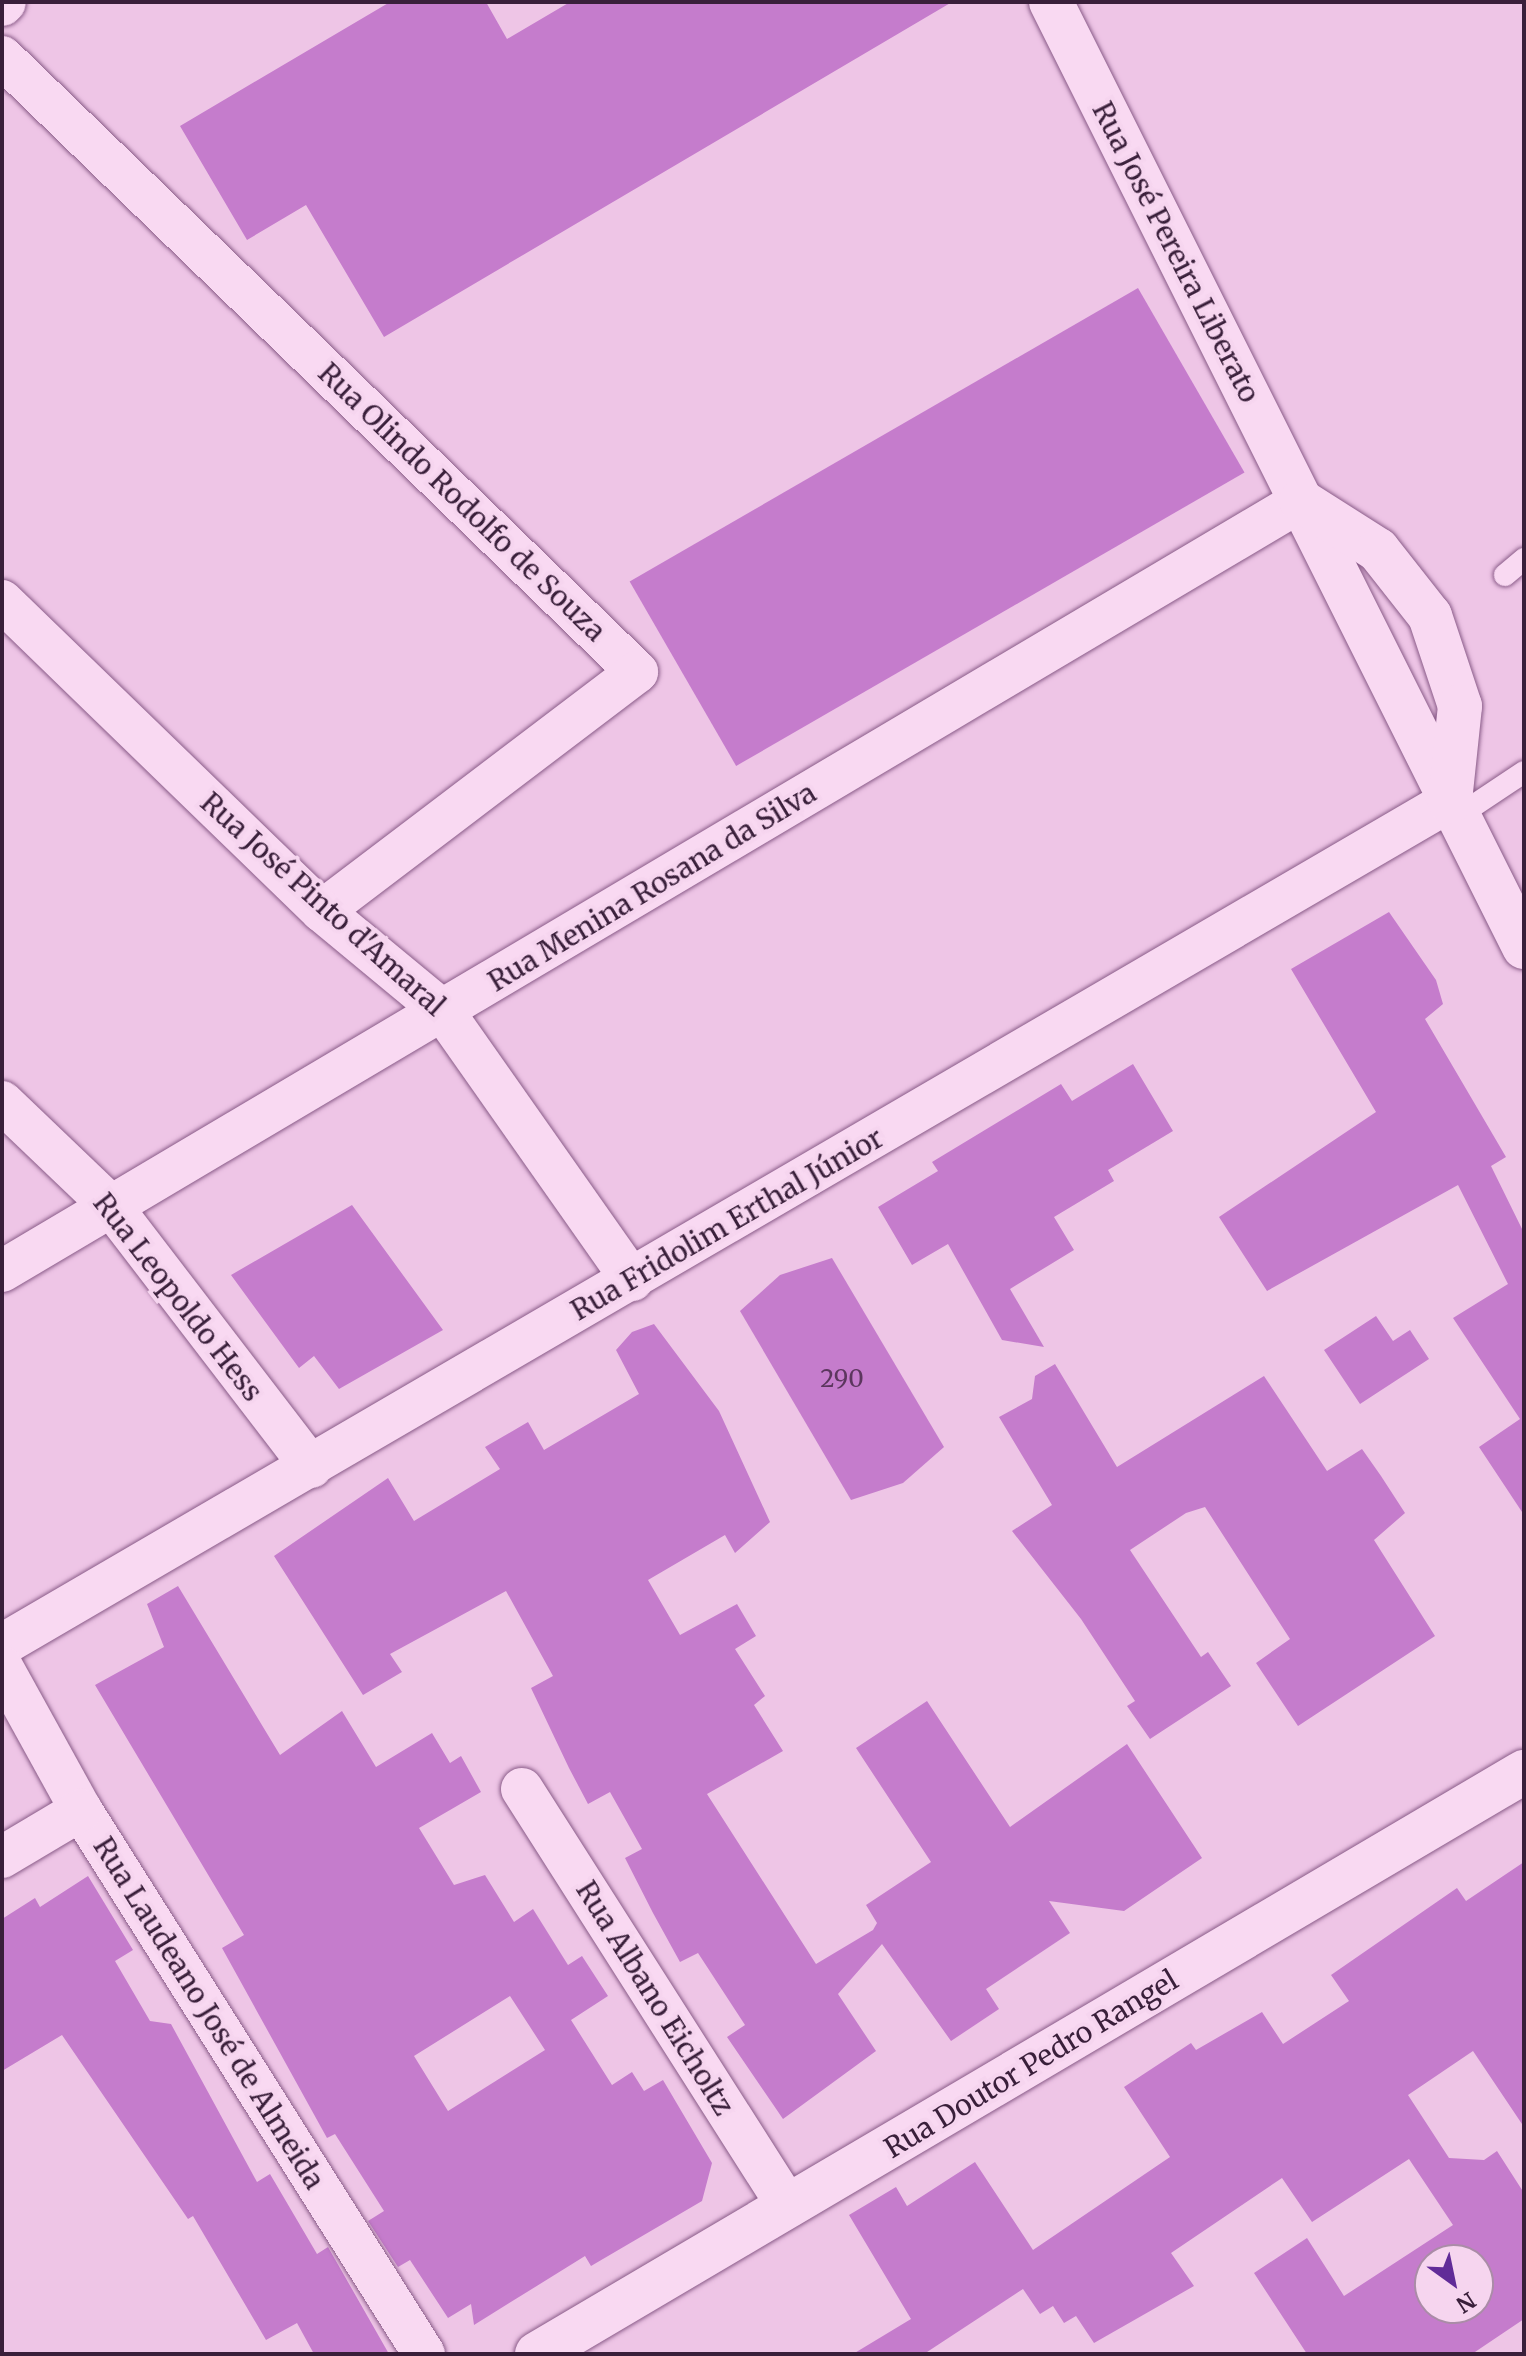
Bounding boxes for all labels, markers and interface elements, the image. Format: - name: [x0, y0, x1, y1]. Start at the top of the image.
- street label: Rua José Pereira Liberato: [1085, 96, 1267, 408]
- street label: Rua Olindo Rodolfo de Souza: [312, 356, 612, 648]
- street label: Rua Menina Rosana da Silva: [482, 776, 822, 998]
- street label: Rua José Pinto d'Amaral: [194, 785, 452, 1023]
- street label: Rua Fridolim Erthal Júnior: [565, 1121, 889, 1327]
- street label: Rua Leopoldo Hess: [86, 1186, 270, 1408]
- house number: 290: [820, 1365, 864, 1393]
- street label: Rua Laudeano José de Almeida: [87, 1831, 331, 2195]
- street label: Rua Albano Eicholtz: [569, 1875, 741, 2121]
- street label: Rua Doutor Pedro Rangel: [878, 1963, 1184, 2165]
- north arrow: [1414, 2244, 1494, 2324]
- text: N: [1451, 2286, 1481, 2319]

